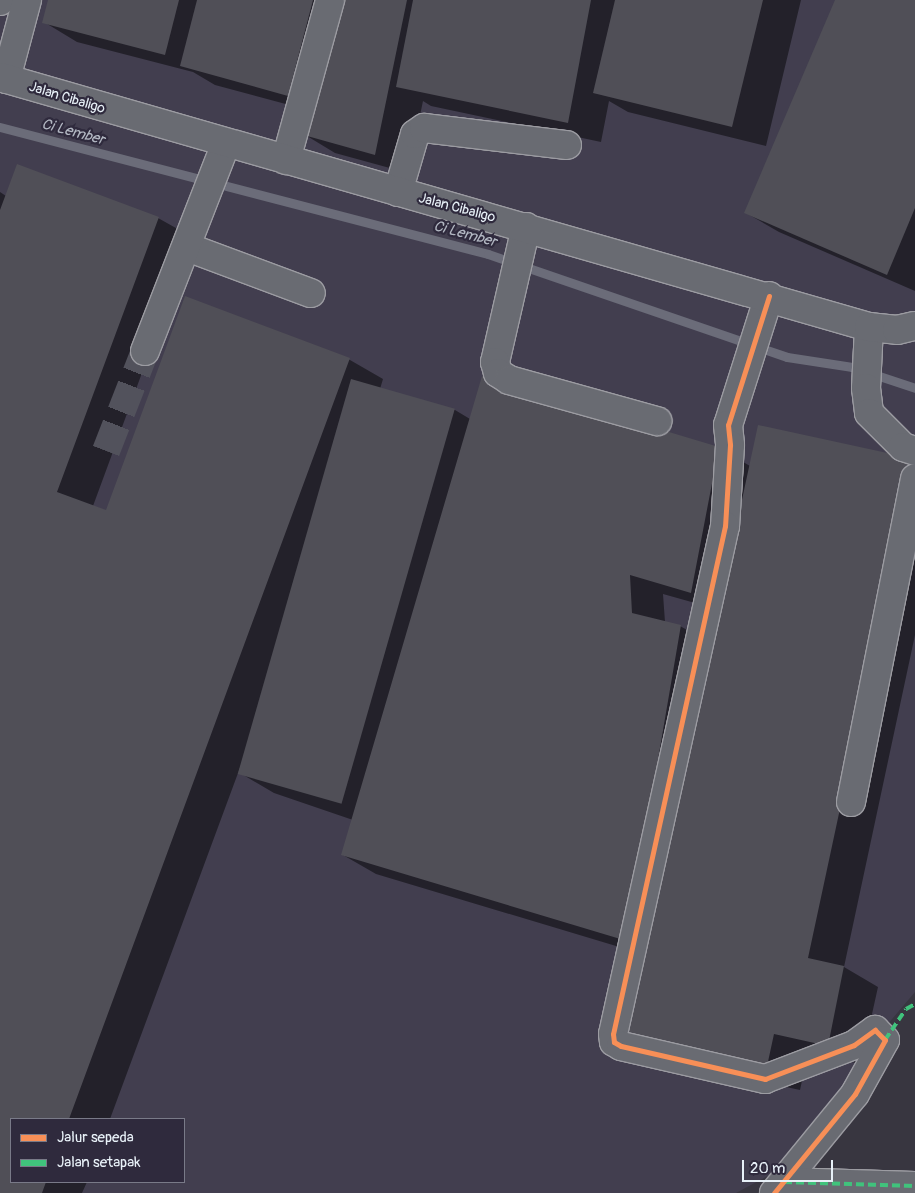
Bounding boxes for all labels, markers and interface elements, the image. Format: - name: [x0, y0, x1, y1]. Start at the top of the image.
- street label: Jalan Cibaligo: [27, 78, 107, 118]
- water label: Ci Lember: [40, 115, 106, 149]
- street label: Jalan Cibaligo: [417, 190, 497, 226]
- water label: Ci Lember: [432, 217, 498, 251]
- legend: [10, 1118, 185, 1183]
- text: Jalur sepeda: [57, 1128, 134, 1147]
- scale bar: [745, 1150, 836, 1182]
- text: Jalan setapak: [57, 1153, 140, 1172]
- text: 20 m: [750, 1159, 785, 1178]

